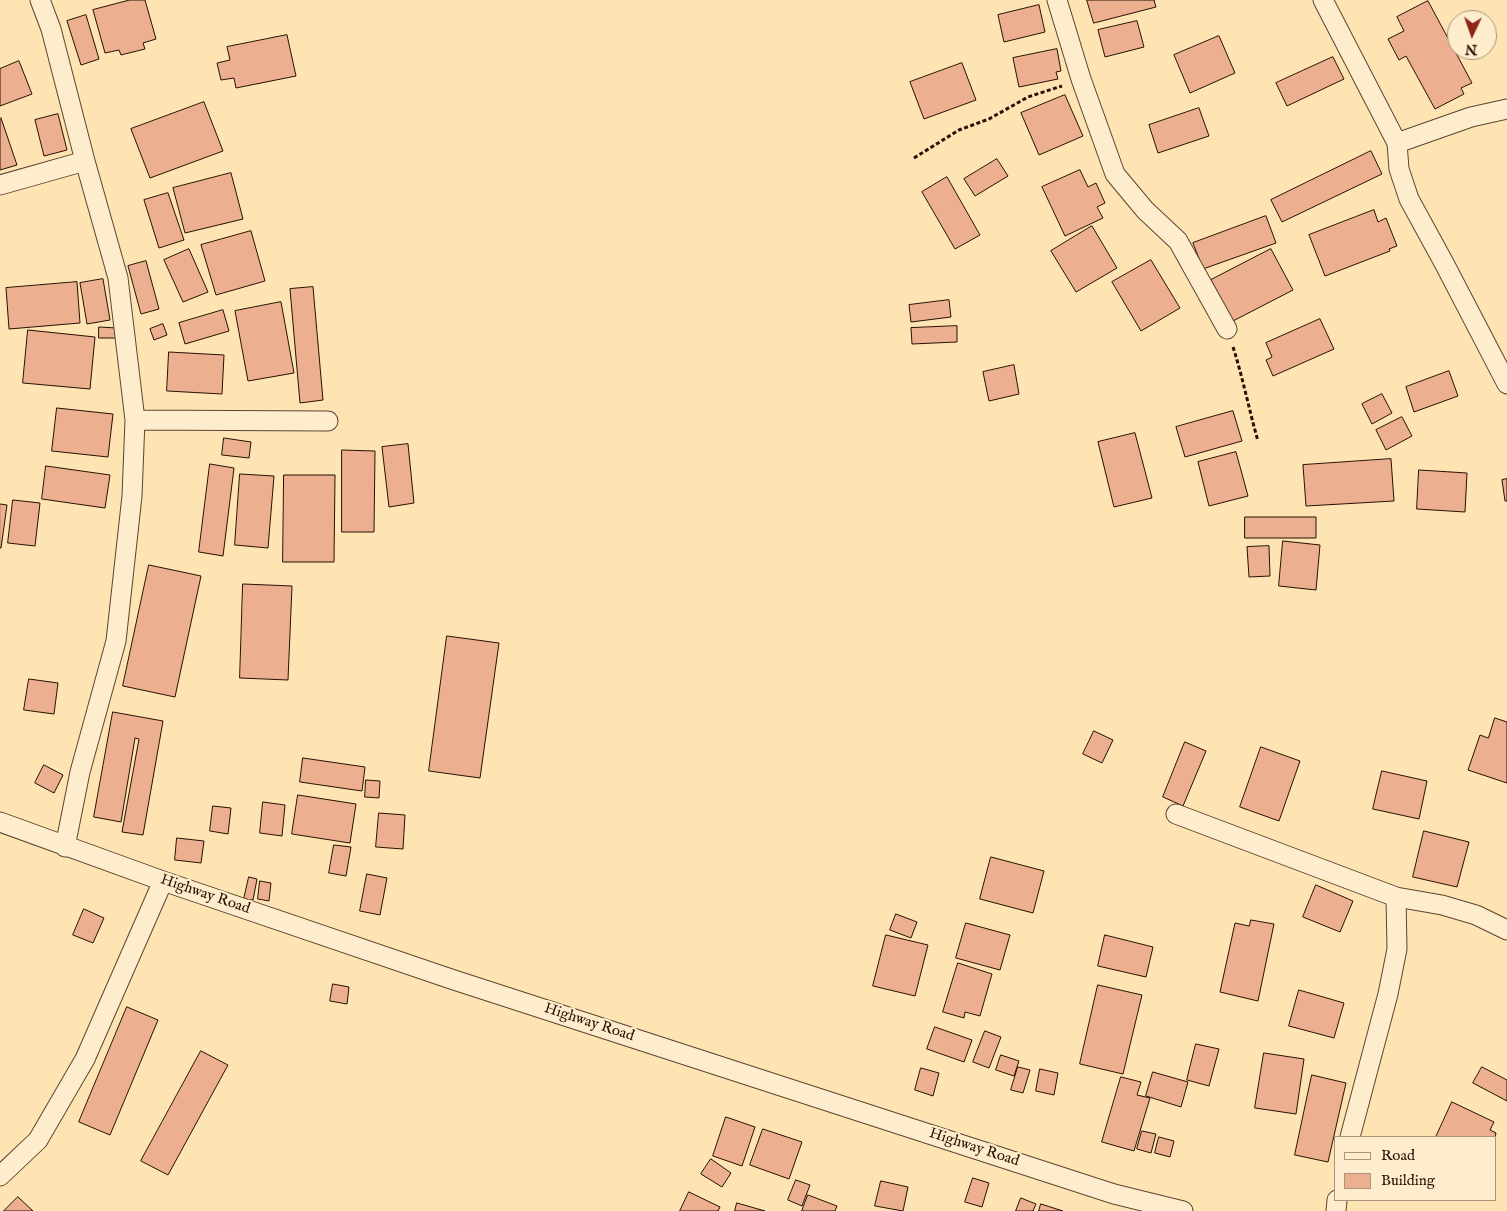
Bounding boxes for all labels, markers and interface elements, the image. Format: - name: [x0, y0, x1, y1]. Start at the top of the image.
- north arrow: [1447, 10, 1497, 60]
- text: N: [1465, 40, 1478, 58]
- street label: Highway Road: [158, 871, 252, 919]
- street label: Highway Road: [542, 1000, 636, 1046]
- street label: Highway Road: [927, 1125, 1021, 1171]
- legend: [1334, 1136, 1497, 1201]
- text: Road: [1381, 1146, 1415, 1165]
- text: Building: [1381, 1171, 1435, 1190]

